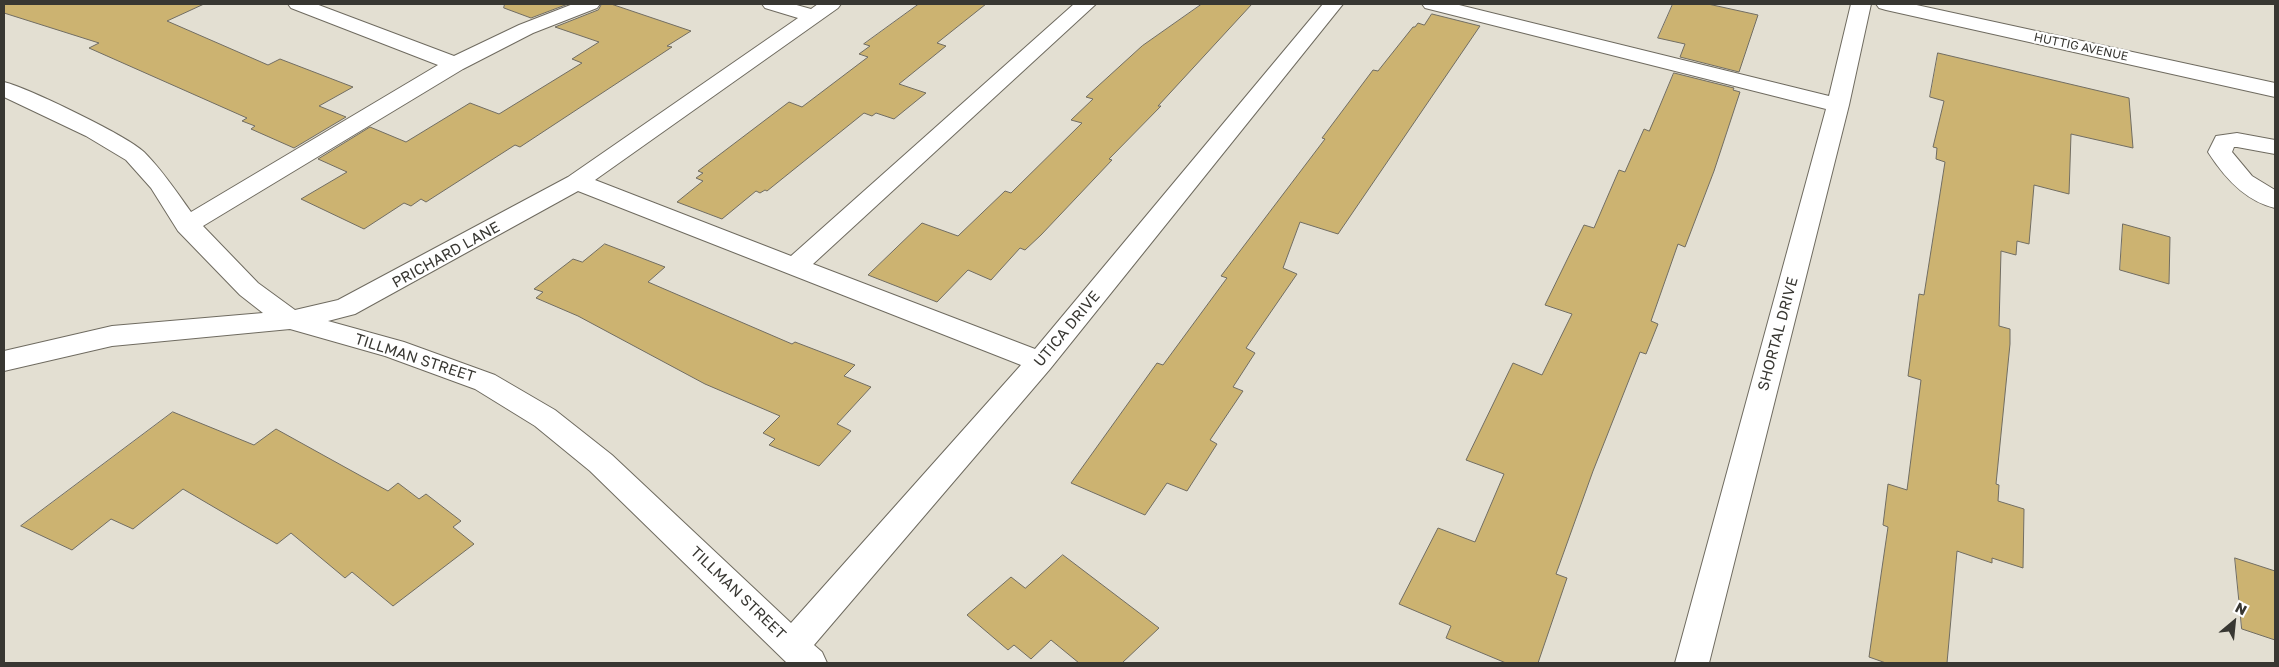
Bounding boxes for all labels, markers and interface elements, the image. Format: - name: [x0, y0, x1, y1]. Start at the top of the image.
- street label: HUTTIG AVENUE: [2033, 30, 2129, 64]
- street label: PRICHARD LANE: [389, 218, 503, 292]
- street label: SHORTAL DRIVE: [1754, 275, 1802, 393]
- street label: UTICA DRIVE: [1030, 287, 1104, 371]
- street label: TILLMAN STREET: [352, 330, 478, 386]
- street label: TILLMAN STREET: [686, 543, 790, 643]
- north arrow: [2209, 597, 2259, 647]
- text: N: [2233, 598, 2250, 618]

